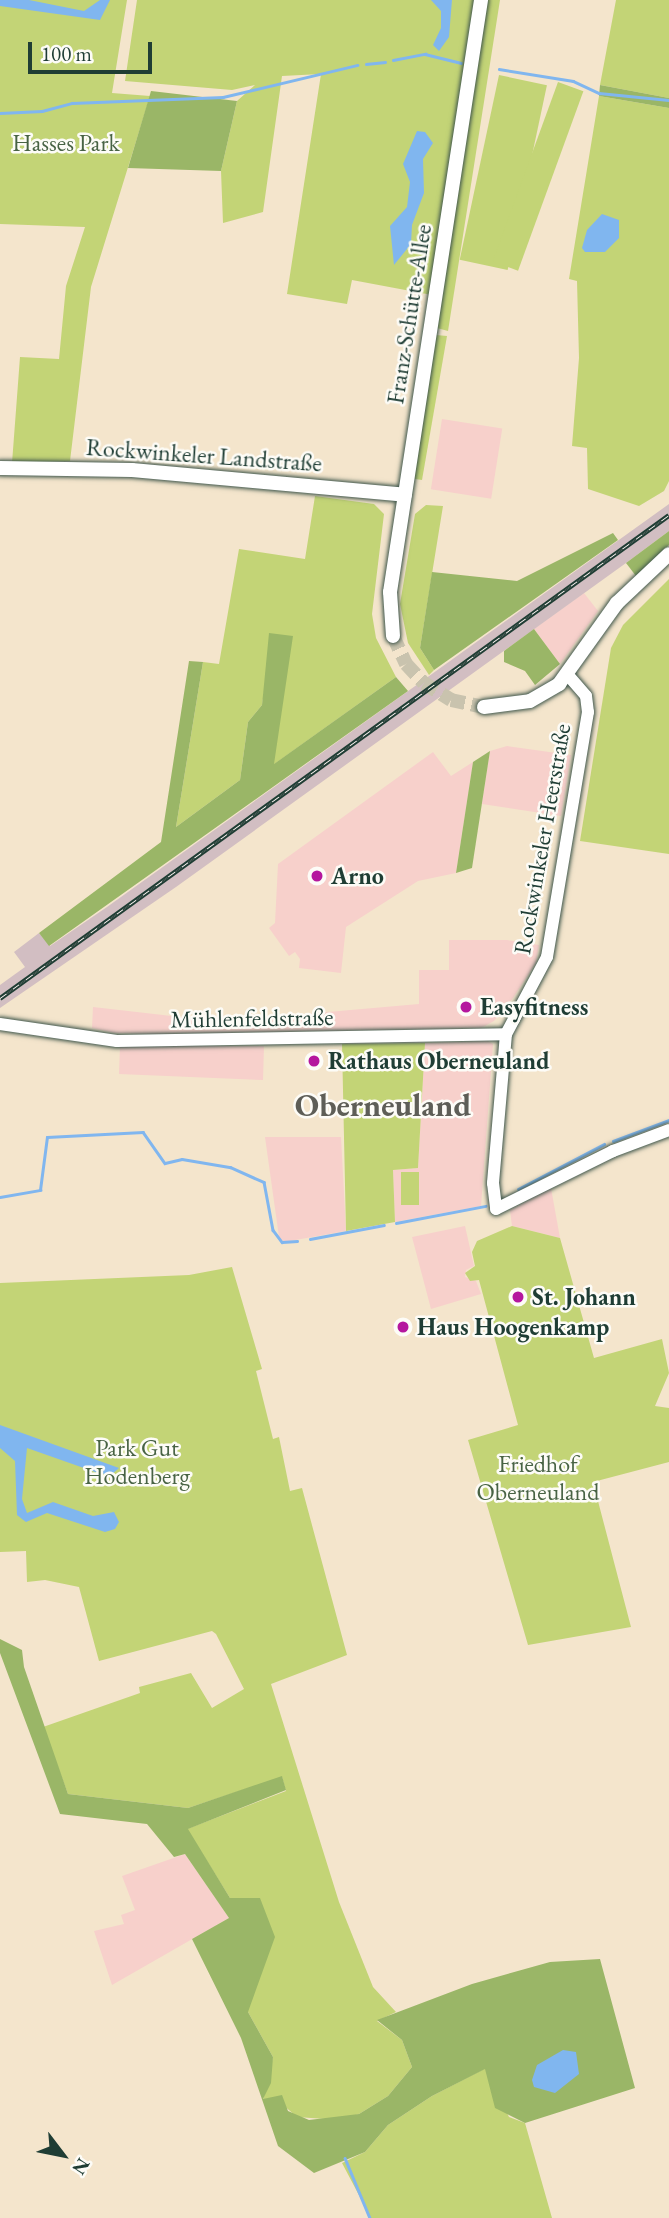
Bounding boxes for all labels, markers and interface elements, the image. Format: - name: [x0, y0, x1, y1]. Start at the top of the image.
- scale bar: [32, 28, 156, 72]
- text: 100 m: [41, 40, 92, 67]
- park label: Hasses Park: [12, 129, 120, 157]
- street label: Franz-Schütte-Allee: [381, 222, 437, 406]
- street label: Rockwinkeler Landstraße: [85, 432, 323, 478]
- street label: Rockwinkeler Heerstraße: [508, 721, 576, 957]
- place label: Arno: [331, 862, 384, 890]
- marker: Arno: [309, 868, 325, 884]
- place label: Easyfitness: [480, 993, 588, 1021]
- marker: Easyfitness: [458, 999, 474, 1015]
- street label: Mühlenfeldstraße: [170, 1002, 334, 1034]
- place label: Rathaus Oberneuland: [328, 1047, 549, 1075]
- marker: Rathaus Oberneuland: [306, 1053, 322, 1069]
- district label: Oberneuland: [295, 1086, 471, 1124]
- place label: St. Johann: [532, 1283, 636, 1311]
- marker: St. Johann: [510, 1289, 526, 1305]
- place label: Haus Hoogenkamp: [417, 1313, 609, 1341]
- marker: Haus Hoogenkamp: [395, 1319, 411, 1335]
- park label: Park Gut Hodenberg: [84, 1434, 190, 1490]
- park label: Friedhof Oberneuland: [477, 1450, 599, 1506]
- north arrow: [28, 2120, 98, 2190]
- text: N: [67, 2153, 96, 2180]

